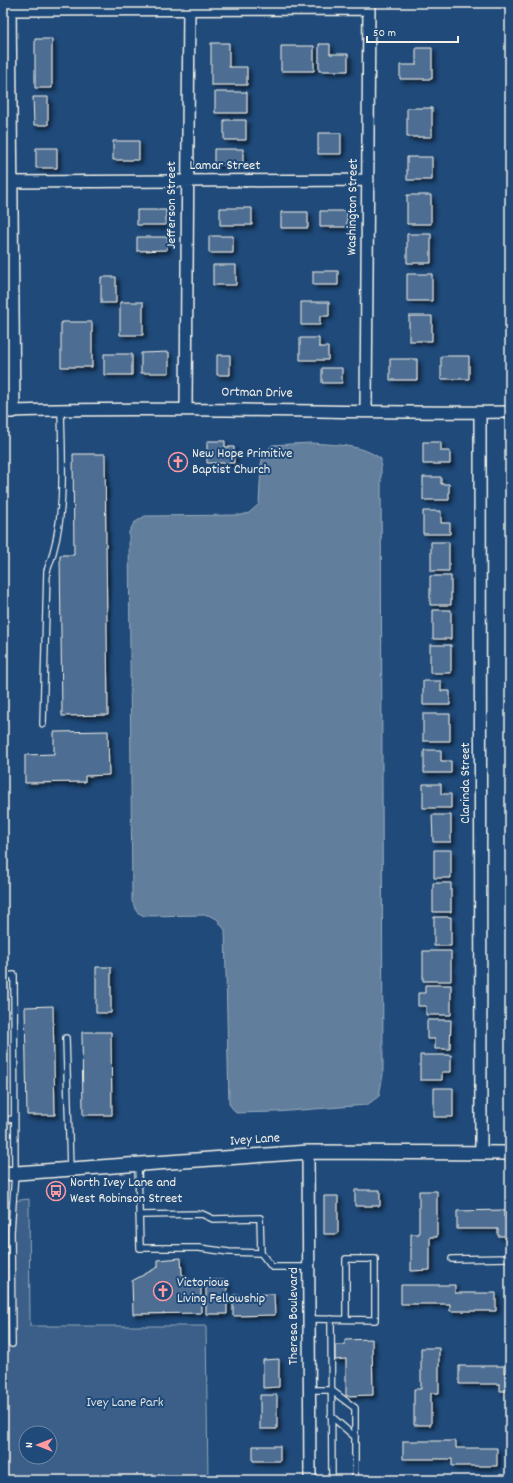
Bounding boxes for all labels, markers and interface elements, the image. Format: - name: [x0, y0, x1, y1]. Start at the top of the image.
- scale bar: [367, 18, 458, 44]
- text: 50 m: [373, 25, 396, 42]
- street label: Lamar Street: [190, 156, 260, 176]
- street label: Washington Street: [342, 158, 364, 256]
- street label: Jefferson Street: [162, 161, 182, 249]
- street label: Ortman Drive: [221, 382, 293, 404]
- place label: New Hope Primitive Baptist Church: [192, 444, 293, 480]
- church icon: New Hope Primitive Baptist Church: [167, 451, 189, 473]
- street label: Clarinda Street: [456, 742, 476, 824]
- street label: Ivey Lane: [229, 1128, 281, 1152]
- place label: North Ivey Lane and West Robinson Street: [70, 1173, 182, 1209]
- bus stop icon: North Ivey Lane and West Robinson Street: [45, 1180, 67, 1202]
- street label: Theresa Boulevard: [284, 1267, 304, 1365]
- place label: Victorious Living Fellowship: [177, 1273, 265, 1309]
- church icon: Victorious Living Fellowship: [152, 1280, 174, 1302]
- park label: Ivey Lane Park: [86, 1393, 164, 1413]
- north arrow: [18, 1425, 58, 1465]
- text: N: [22, 1442, 38, 1448]

